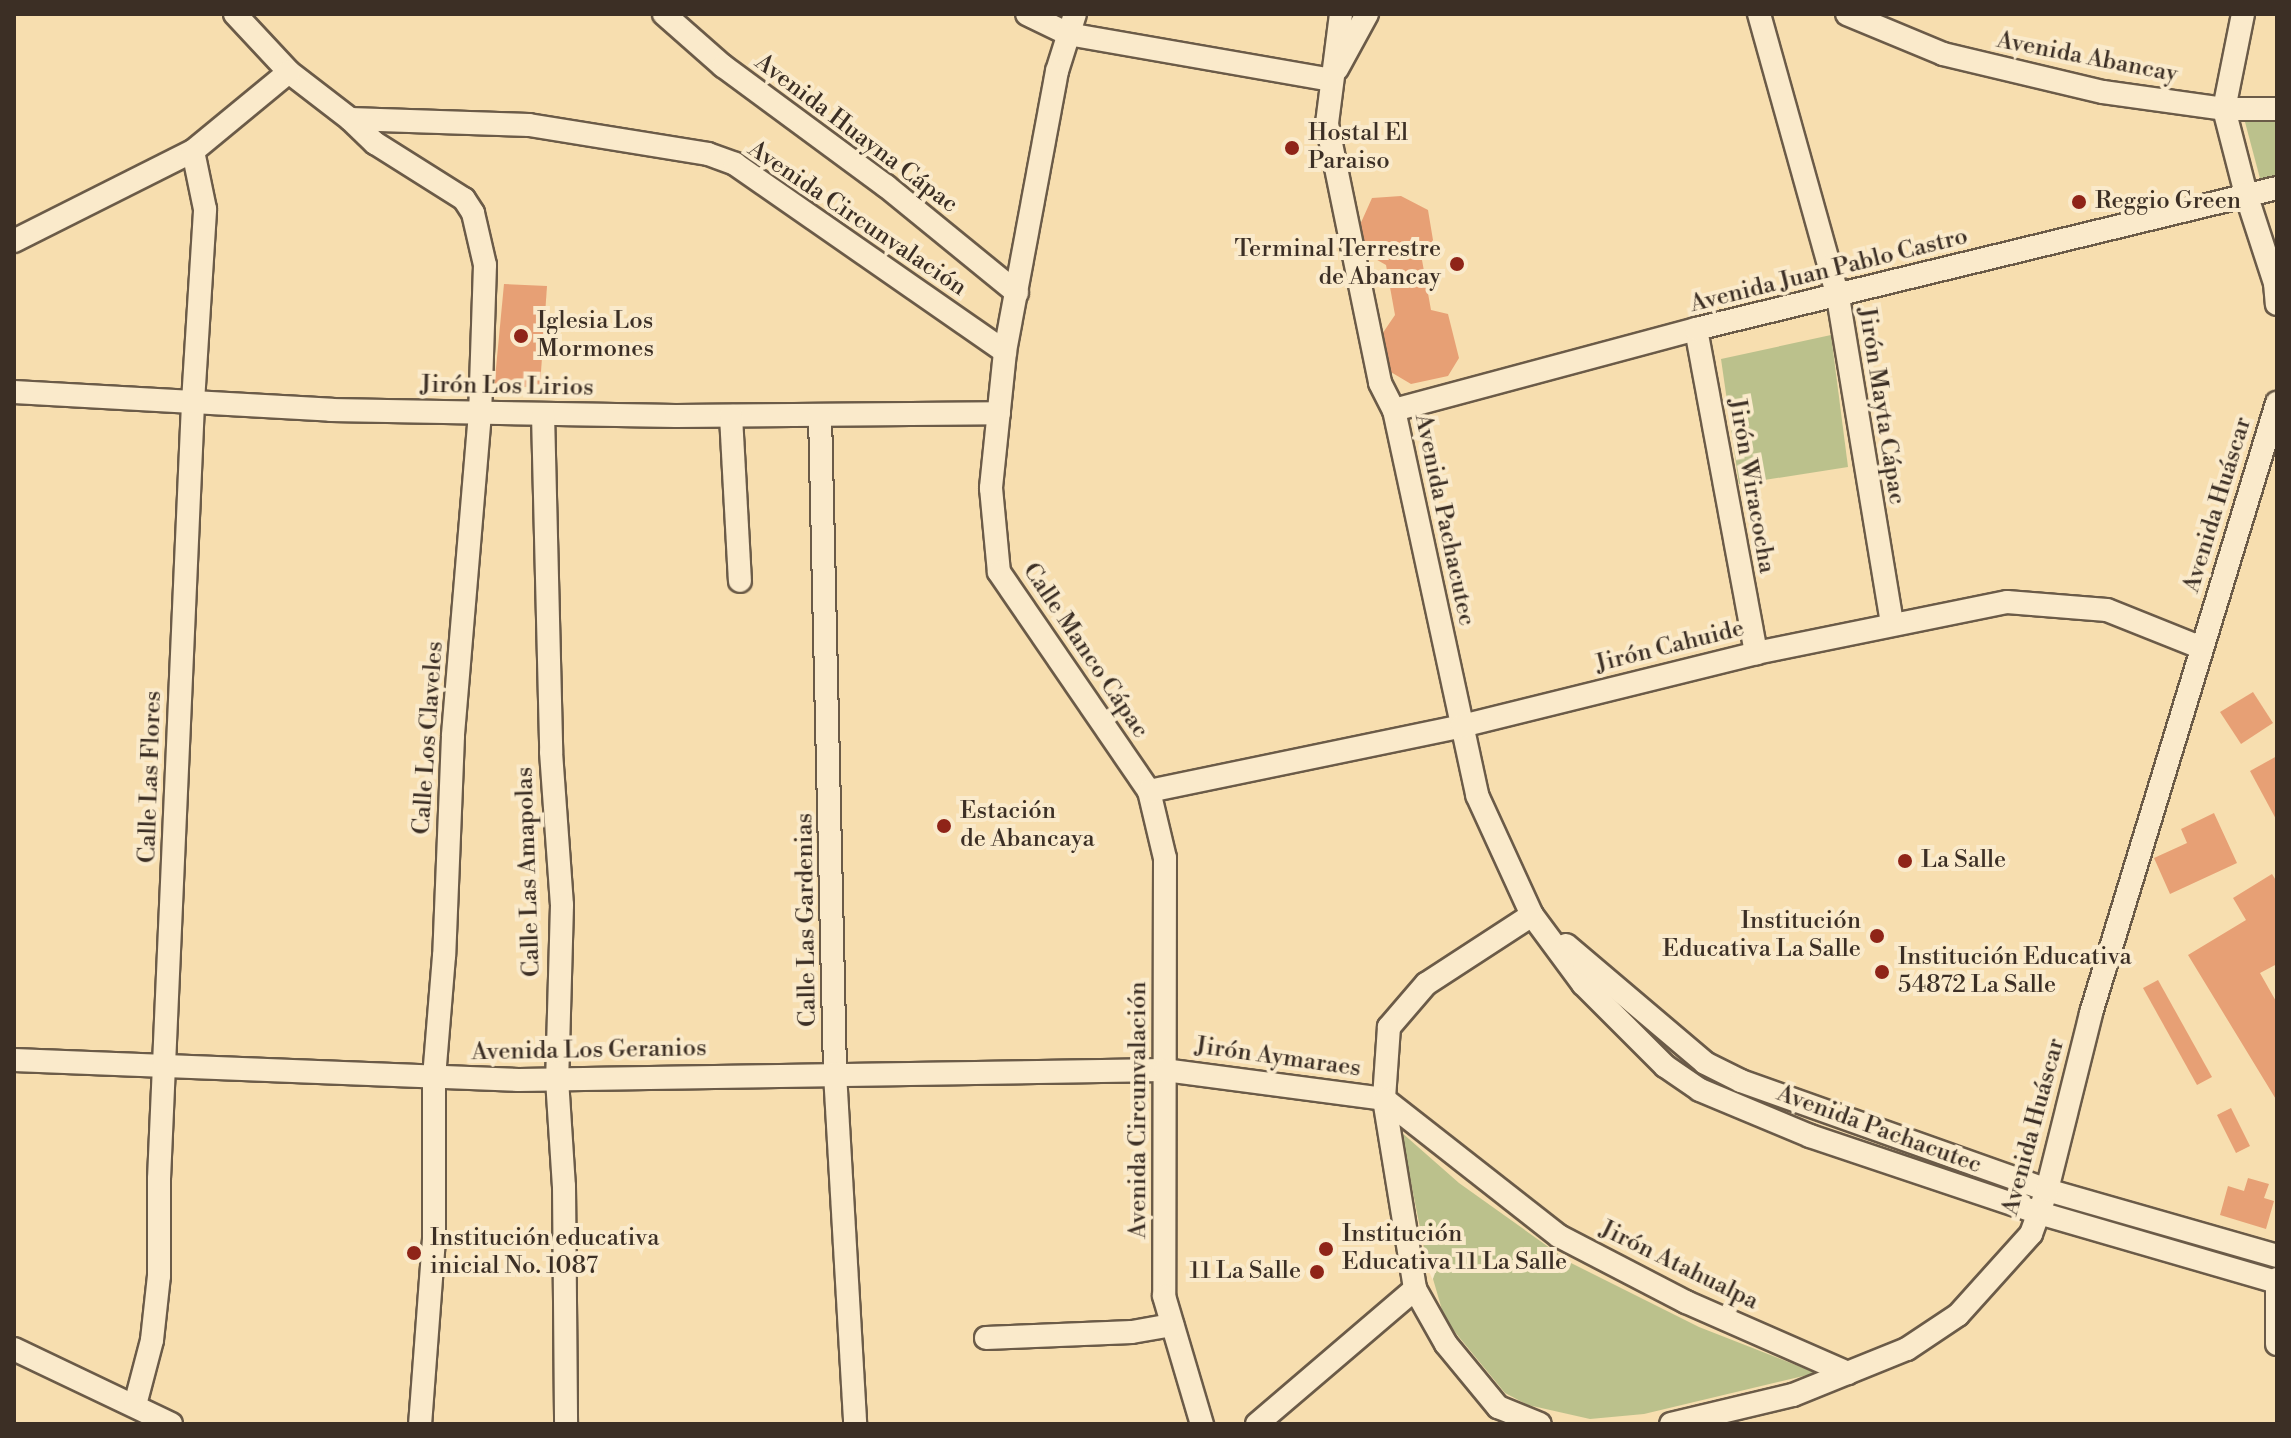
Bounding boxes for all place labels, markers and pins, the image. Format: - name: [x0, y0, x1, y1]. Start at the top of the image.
- place label: Hostal El Paraiso: [1308, 120, 1408, 176]
- marker: Hostal El Paraiso: [1283, 139, 1301, 157]
- place label: Reggio Green: [2095, 188, 2241, 216]
- marker: Reggio Green: [2070, 193, 2088, 211]
- place label: Terminal Terrestre de Abancay: [1234, 236, 1441, 292]
- marker: Terminal Terrestre de Abancay: [1448, 255, 1466, 273]
- place label: Iglesia Los Mormones: [537, 308, 654, 364]
- marker: Iglesia Los Mormones: [512, 327, 530, 345]
- place label: Estación de Abancaya: [960, 798, 1095, 854]
- marker: Estación de Abancaya: [935, 817, 953, 835]
- place label: La Salle: [1921, 847, 2006, 875]
- marker: La Salle: [1896, 852, 1914, 870]
- place label: Institución Educativa La Salle: [1662, 908, 1861, 964]
- marker: Institución Educativa La Salle: [1868, 927, 1886, 945]
- place label: Institución Educativa 54872 La Salle: [1898, 944, 2132, 1000]
- marker: Institución Educativa 54872 La Salle: [1873, 963, 1891, 981]
- place label: Institución Educativa 11 La Salle: [1342, 1221, 1567, 1277]
- place label: Institución educativa inicial No. 1087: [430, 1225, 659, 1281]
- marker: Institución Educativa 11 La Salle: [1317, 1240, 1335, 1258]
- marker: Institución educativa inicial No. 1087: [405, 1244, 423, 1262]
- place label: 11 La Salle: [1189, 1258, 1301, 1286]
- marker: 11 La Salle: [1308, 1263, 1326, 1281]

